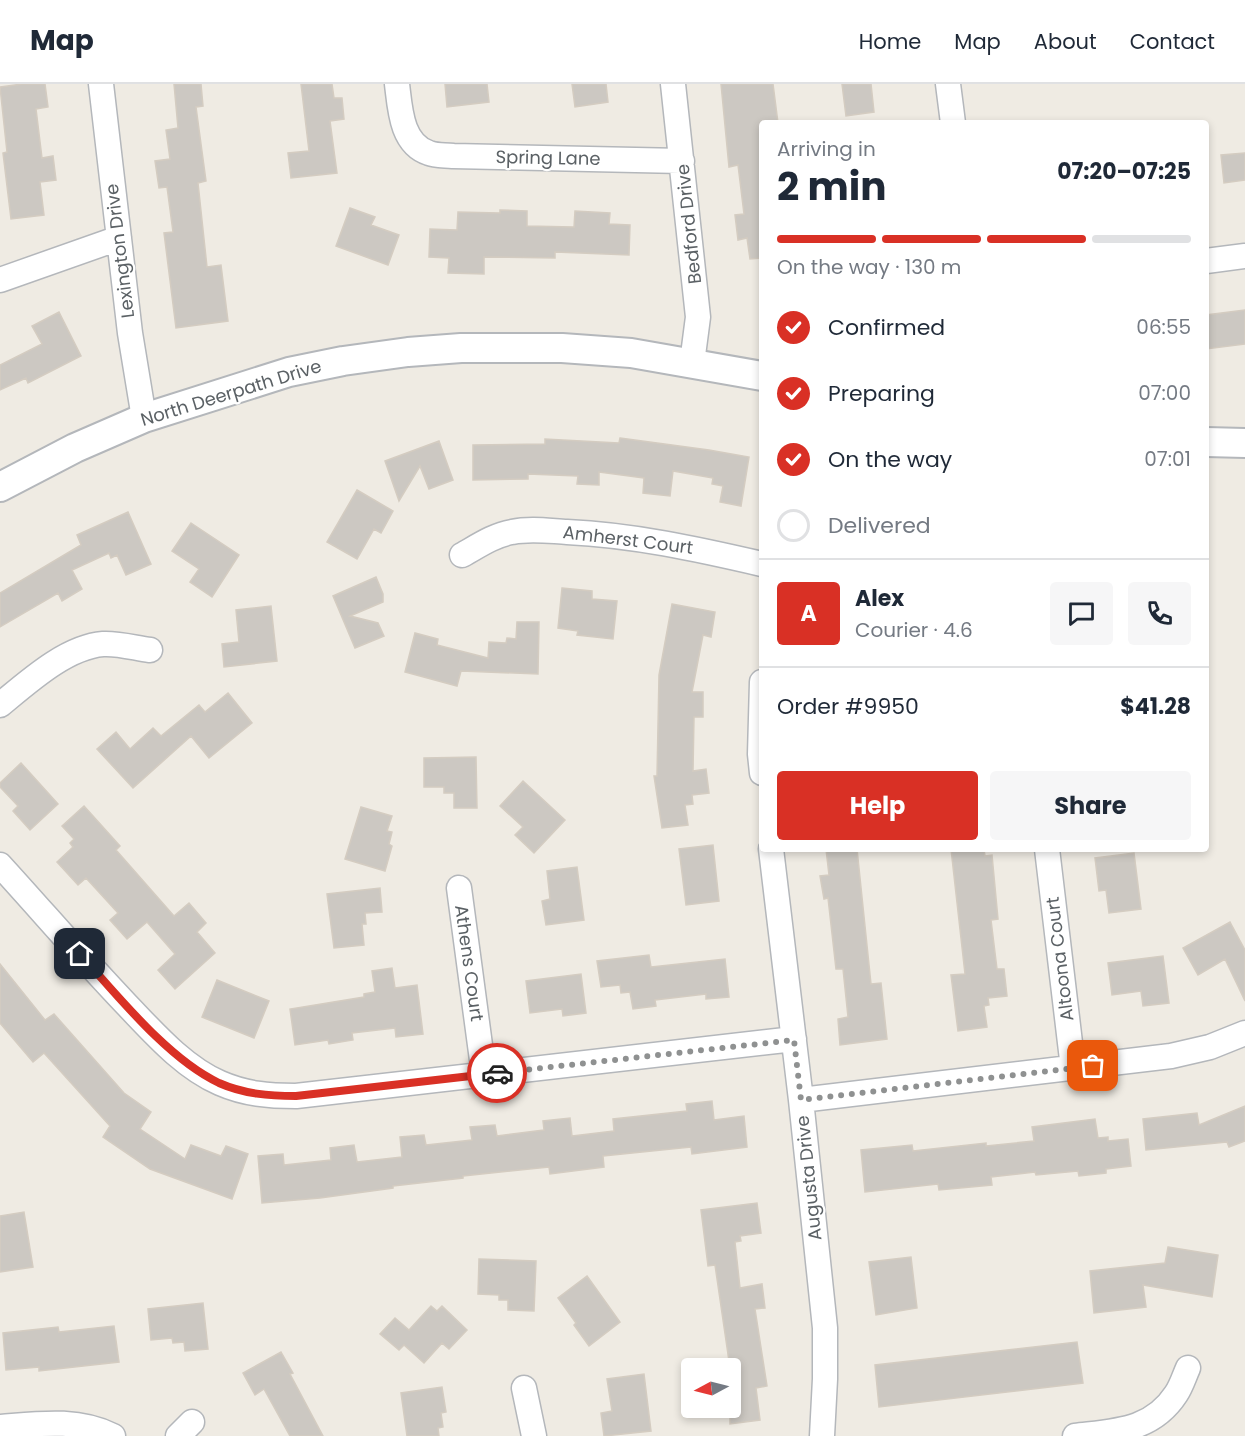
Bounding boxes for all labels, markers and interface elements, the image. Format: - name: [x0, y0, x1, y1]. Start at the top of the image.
- text: Map: [30, 21, 94, 60]
- text: Home: [859, 27, 921, 56]
- text: Map: [954, 27, 1001, 56]
- text: About: [1034, 27, 1097, 56]
- text: Contact: [1130, 27, 1215, 56]
- text: Arriving in: [777, 135, 876, 163]
- street label: Spring Lane: [495, 144, 601, 171]
- text: 07:20–07:25: [1057, 156, 1191, 187]
- text: 2 min: [777, 159, 887, 214]
- street label: Bedford Drive: [670, 163, 707, 285]
- street label: Lexington Drive: [99, 182, 140, 320]
- text: On the way · 130 m: [777, 253, 961, 281]
- icon: check: [777, 311, 810, 344]
- text: Confirmed: [828, 312, 945, 343]
- text: 06:55: [1136, 313, 1191, 341]
- street label: North Deerpath Drive: [137, 353, 324, 432]
- icon: check: [777, 377, 810, 410]
- text: Preparing: [828, 378, 935, 409]
- text: 07:00: [1138, 379, 1191, 407]
- icon: check: [777, 443, 810, 476]
- text: On the way: [828, 444, 952, 475]
- text: 07:01: [1144, 445, 1191, 473]
- text: Delivered: [828, 510, 931, 541]
- street label: Amherst Court: [562, 519, 695, 560]
- button: chat: [1050, 582, 1113, 645]
- button: phone: [1128, 582, 1191, 645]
- text: Alex: [855, 583, 904, 614]
- text: A: [800, 598, 817, 629]
- text: Courier · 4.6: [855, 616, 973, 644]
- text: Order #9950: [777, 691, 919, 722]
- text: $41.28: [1120, 691, 1191, 722]
- button: Help: [777, 771, 978, 840]
- button: Share: [990, 771, 1191, 840]
- street label: Altoona Court: [1039, 896, 1080, 1023]
- street label: Athens Court: [449, 903, 490, 1023]
- pin: [54, 928, 105, 979]
- icon: home: [63, 937, 96, 970]
- pin: [1067, 1040, 1118, 1091]
- courier: [467, 1043, 527, 1103]
- icon: bag: [1076, 1049, 1109, 1082]
- icon: car: [481, 1057, 514, 1090]
- street label: Augusta Drive: [790, 1114, 827, 1242]
- north arrow: [681, 1358, 741, 1418]
- map controls: [681, 1358, 741, 1418]

